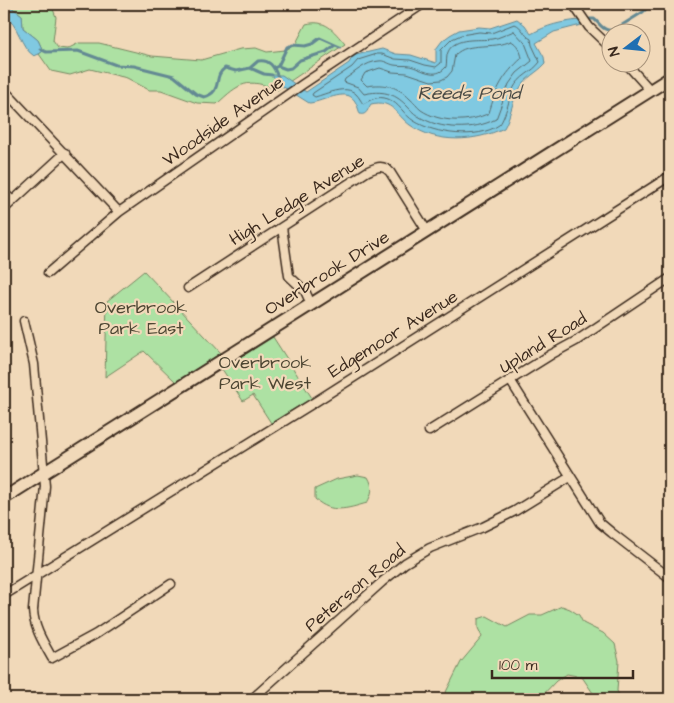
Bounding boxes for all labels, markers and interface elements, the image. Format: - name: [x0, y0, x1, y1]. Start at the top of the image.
- north arrow: [602, 22, 652, 72]
- text: N: [604, 44, 625, 58]
- street label: Woodside Avenue: [157, 70, 289, 172]
- water label: Reeds Pond: [417, 80, 525, 107]
- street label: High Ledge Avenue: [225, 148, 370, 253]
- street label: Overbrook Drive: [260, 224, 394, 321]
- street label: Edgemoor Avenue: [323, 284, 463, 385]
- park label: Overbrook Park East: [95, 295, 187, 341]
- street label: Upland Road: [494, 306, 592, 380]
- park label: Overbrook Park West: [219, 350, 312, 396]
- street label: Peterson Road: [299, 538, 411, 638]
- scale bar: [492, 648, 633, 680]
- text: 100 m: [499, 655, 538, 676]

